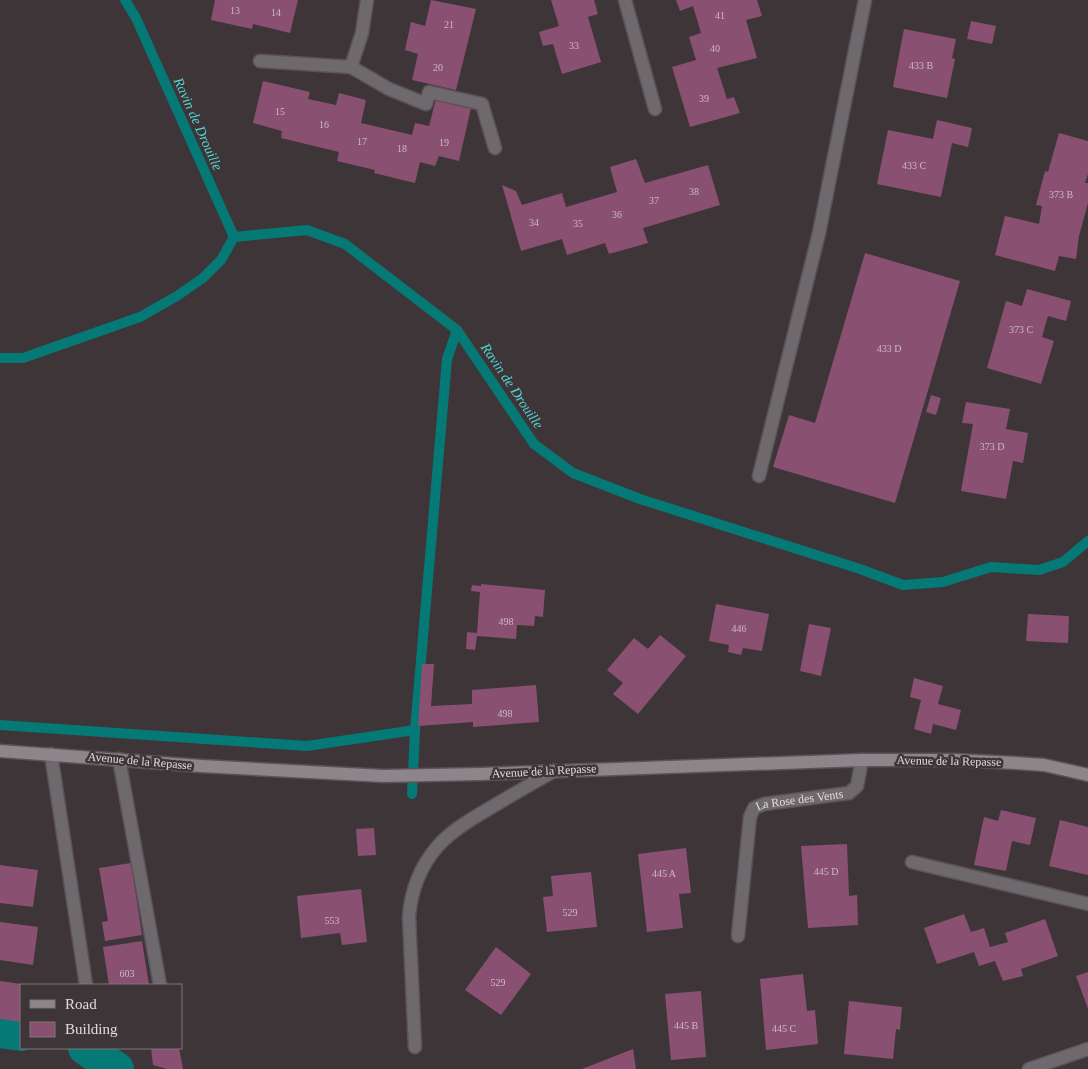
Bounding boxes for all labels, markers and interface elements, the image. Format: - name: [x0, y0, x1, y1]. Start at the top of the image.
- house number: 13: [230, 5, 240, 16]
- house number: 14: [271, 7, 281, 18]
- house number: 41: [715, 10, 725, 21]
- house number: 21: [444, 19, 454, 30]
- house number: 33: [569, 40, 579, 51]
- house number: 40: [710, 43, 720, 54]
- house number: 433 B: [909, 60, 933, 71]
- house number: 20: [433, 62, 443, 73]
- water label: Ravin de Drouille: [170, 74, 225, 173]
- house number: 39: [699, 93, 709, 104]
- house number: 15: [275, 106, 285, 117]
- house number: 16: [319, 119, 329, 130]
- house number: 17: [357, 136, 367, 147]
- house number: 19: [439, 137, 449, 148]
- house number: 18: [397, 143, 407, 154]
- house number: 433 C: [902, 160, 926, 171]
- house number: 38: [689, 186, 699, 197]
- house number: 373 B: [1049, 189, 1073, 200]
- house number: 37: [649, 195, 659, 206]
- house number: 36: [612, 209, 622, 220]
- house number: 34: [529, 217, 539, 228]
- house number: 35: [573, 218, 583, 229]
- house number: 373 C: [1009, 324, 1033, 335]
- water label: Ravin de Drouille: [477, 340, 546, 432]
- house number: 433 D: [877, 343, 901, 354]
- house number: 373 D: [980, 441, 1004, 452]
- house number: 498: [499, 616, 514, 627]
- house number: 446: [732, 623, 747, 634]
- house number: 498: [498, 708, 513, 719]
- street label: Avenue de la Repasse: [87, 749, 193, 773]
- street label: Avenue de la Repasse: [897, 753, 1001, 769]
- street label: Avenue de la Repasse: [491, 761, 597, 781]
- street label: La Rose des Vents: [754, 787, 844, 814]
- house number: 445 D: [814, 866, 838, 877]
- house number: 445 A: [652, 868, 677, 879]
- house number: 529: [563, 907, 578, 918]
- house number: 553: [325, 915, 340, 926]
- house number: 603: [120, 968, 135, 979]
- house number: 529: [491, 977, 506, 988]
- legend: [20, 984, 182, 1049]
- text: Road: [65, 996, 97, 1012]
- house number: 445 B: [674, 1020, 698, 1031]
- text: Building: [65, 1021, 118, 1037]
- house number: 445 C: [772, 1023, 796, 1034]

